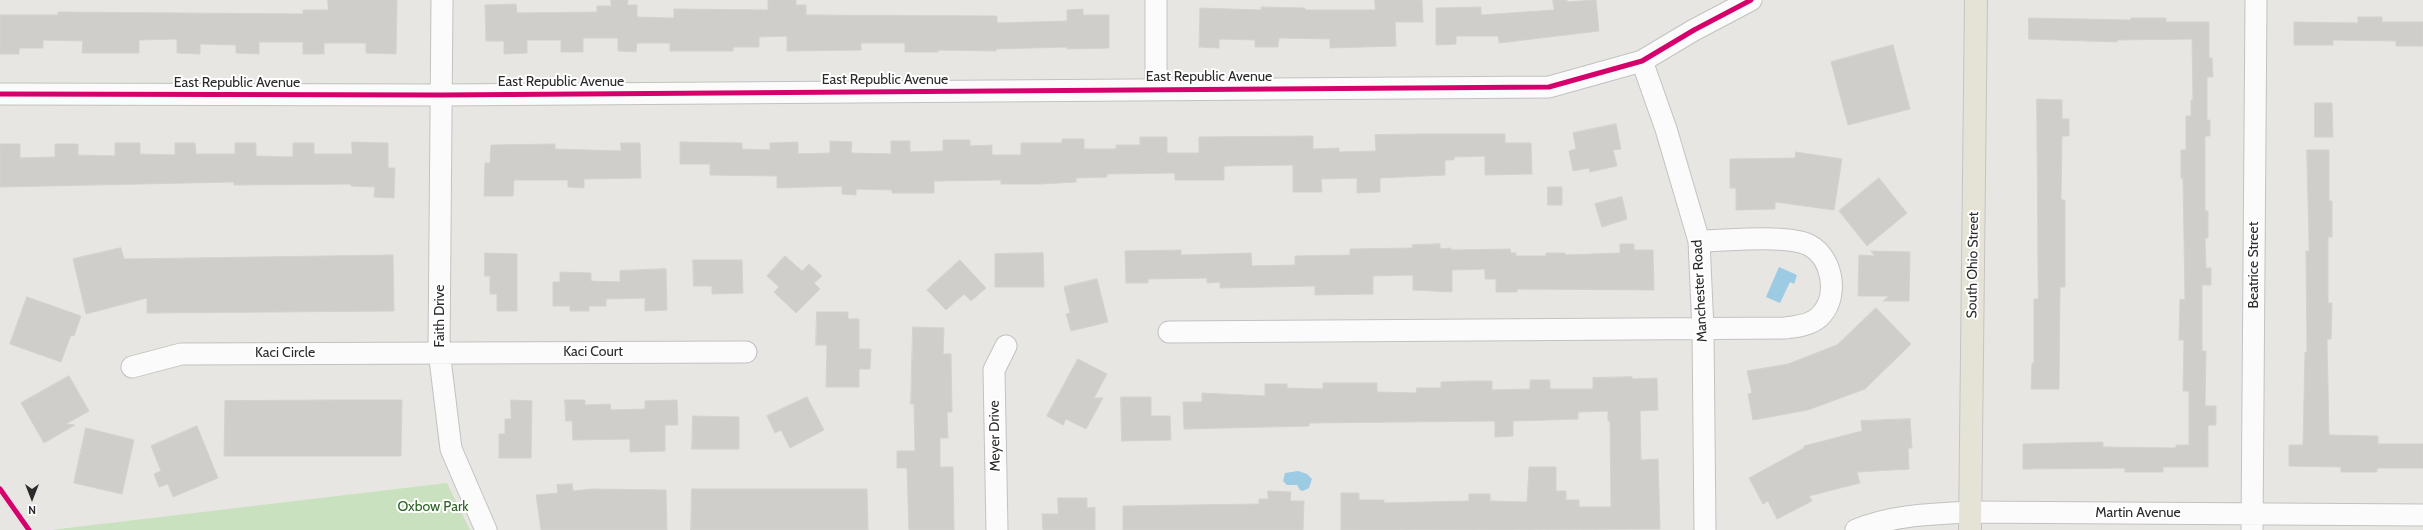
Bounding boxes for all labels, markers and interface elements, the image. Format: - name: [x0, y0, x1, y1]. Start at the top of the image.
- street label: East Republic Avenue: [1146, 69, 1272, 85]
- street label: East Republic Avenue: [822, 72, 948, 88]
- street label: East Republic Avenue: [498, 74, 624, 90]
- street label: East Republic Avenue: [174, 75, 300, 91]
- street label: South Ohio Street: [1964, 211, 1982, 319]
- street label: Beatrice Street: [2246, 222, 2262, 308]
- street label: Manchester Road: [1689, 239, 1711, 343]
- street label: Faith Drive: [432, 284, 448, 348]
- street label: Kaci Court: [563, 344, 623, 360]
- street label: Kaci Circle: [255, 345, 315, 361]
- street label: Meyer Drive: [986, 400, 1004, 472]
- north arrow: [12, 478, 52, 518]
- park label: Oxbow Park: [397, 499, 469, 515]
- text: N: [28, 503, 36, 517]
- street label: Martin Avenue: [2095, 505, 2181, 521]

